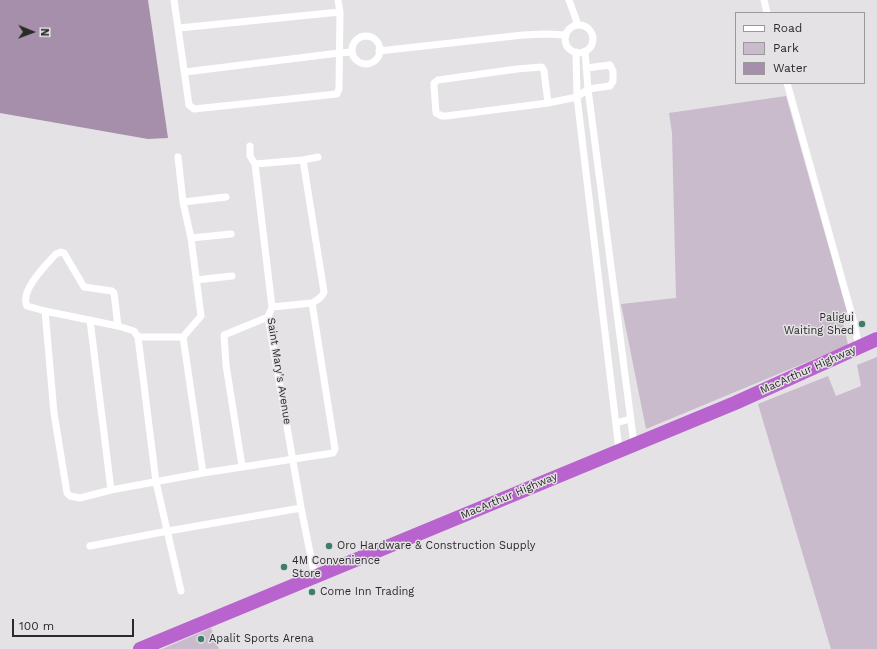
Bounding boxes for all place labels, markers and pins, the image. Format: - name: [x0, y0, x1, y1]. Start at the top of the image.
- place label: Paligui Waiting Shed: [784, 311, 854, 337]
- marker: Paligui Waiting Shed: [857, 319, 867, 329]
- place label: Oro Hardware & Construction Supply: [337, 539, 535, 553]
- marker: Oro Hardware & Construction Supply: [324, 541, 334, 551]
- place label: 4M Convenience Store: [292, 554, 380, 580]
- marker: 4M Convenience Store: [279, 562, 289, 572]
- place label: Come Inn Trading: [320, 585, 414, 599]
- marker: Come Inn Trading: [307, 587, 317, 597]
- place label: Apalit Sports Arena: [209, 632, 314, 646]
- marker: Apalit Sports Arena: [196, 634, 206, 644]

